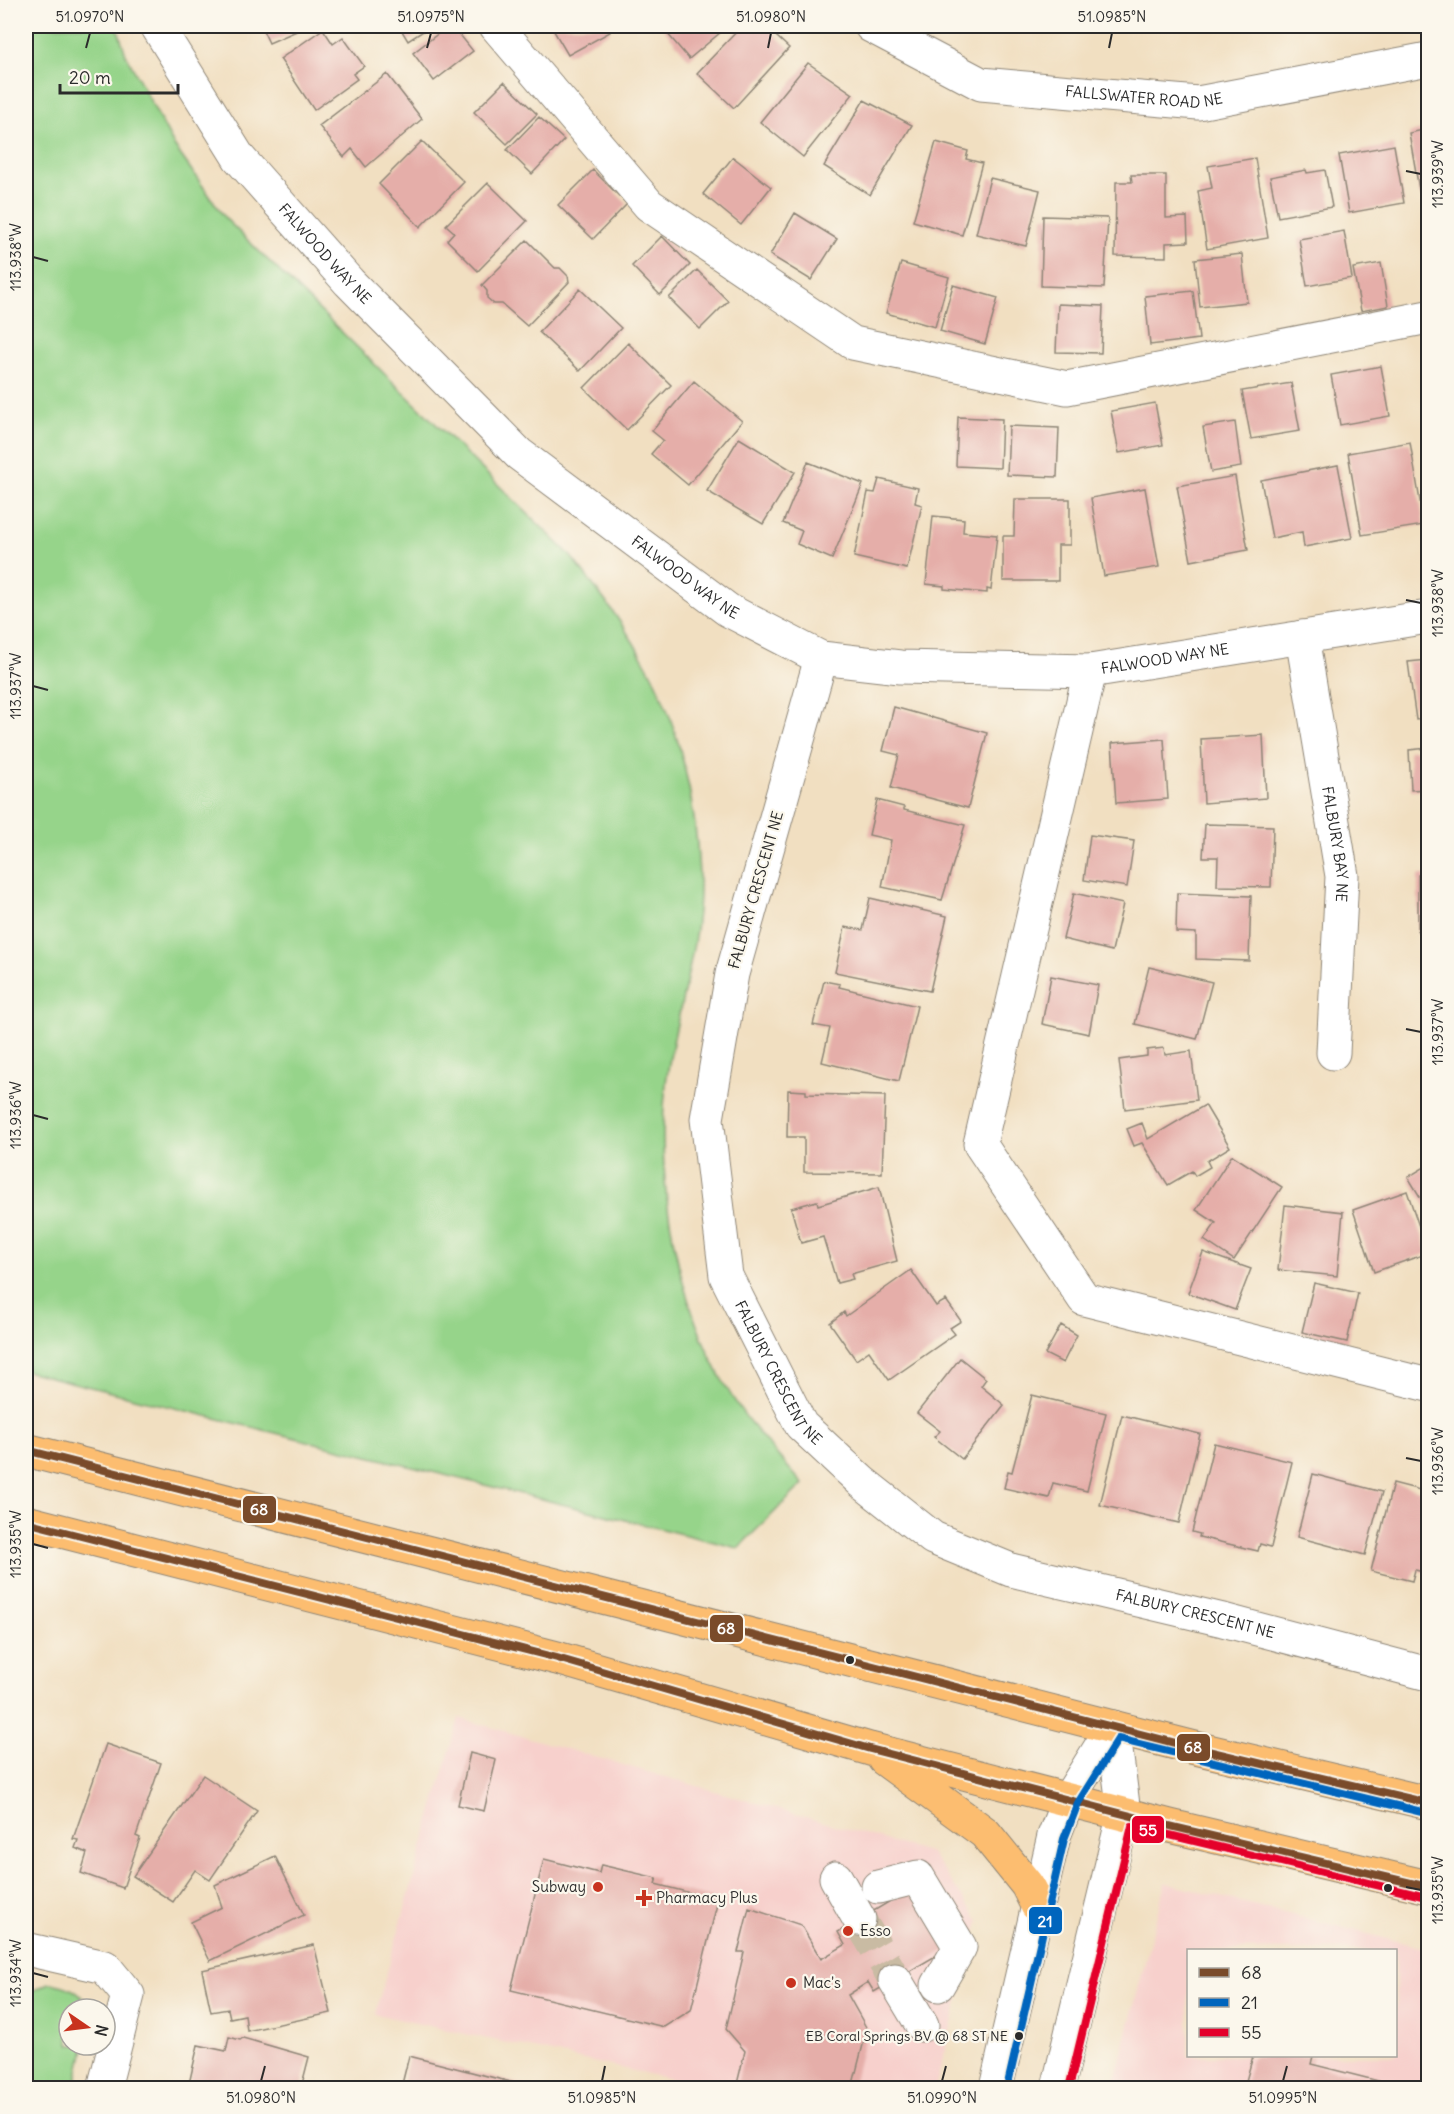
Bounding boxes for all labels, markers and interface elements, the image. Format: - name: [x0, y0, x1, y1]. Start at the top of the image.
- text: 51.0970°N: [56, 7, 124, 26]
- text: 51.0975°N: [397, 7, 465, 26]
- text: 51.0980°N: [736, 7, 806, 26]
- text: 51.0985°N: [1078, 7, 1146, 26]
- scale bar: [60, 57, 178, 95]
- text: 20 m: [69, 66, 111, 89]
- street label: FALLSWATER ROAD NE: [1064, 81, 1224, 112]
- text: 113.939°W: [1428, 140, 1447, 208]
- street label: FALWOOD WAY NE: [275, 199, 375, 308]
- text: 113.938°W: [6, 223, 25, 291]
- street label: FALWOOD WAY NE: [628, 531, 742, 623]
- text: 113.938°W: [1428, 569, 1447, 637]
- street label: FALWOOD WAY NE: [1100, 639, 1230, 678]
- text: 113.937°W: [6, 652, 25, 719]
- street label: FALBURY BAY NE: [1318, 785, 1353, 903]
- street label: FALBURY CRESCENT NE: [724, 809, 787, 971]
- text: 113.937°W: [1428, 998, 1447, 1065]
- text: 113.936°W: [6, 1081, 25, 1149]
- street label: FALBURY CRESCENT NE: [731, 1297, 826, 1449]
- text: 113.936°W: [1428, 1427, 1447, 1495]
- line badge: 68: [242, 1495, 277, 1524]
- text: 68: [250, 1499, 268, 1519]
- text: 113.935°W: [6, 1510, 25, 1578]
- street label: FALBURY CRESCENT NE: [1114, 1585, 1277, 1642]
- line badge: 68: [709, 1614, 744, 1643]
- text: 68: [717, 1618, 735, 1638]
- unlabelled marker: [844, 1654, 856, 1666]
- line badge: 68: [1176, 1733, 1211, 1762]
- text: 68: [1184, 1737, 1202, 1757]
- line badge: 55: [1131, 1815, 1165, 1844]
- text: 55: [1139, 1820, 1157, 1840]
- text: 113.935°W: [1428, 1856, 1447, 1924]
- place label: Subway: [532, 1877, 586, 1896]
- marker: Subway: [591, 1880, 605, 1894]
- unlabelled marker: [1382, 1882, 1394, 1894]
- place label: Pharmacy Plus: [656, 1888, 758, 1907]
- marker: Pharmacy Plus: [637, 1891, 651, 1905]
- line badge: 21: [1028, 1906, 1063, 1935]
- text: 21: [1037, 1911, 1053, 1931]
- place label: Esso: [860, 1921, 891, 1940]
- marker: Esso: [841, 1924, 855, 1938]
- text: 113.934°W: [6, 1939, 25, 2007]
- legend: [1187, 1949, 1397, 2057]
- text: 68: [1241, 1961, 1262, 1984]
- place label: Mac's: [803, 1973, 841, 1992]
- marker: Mac's: [784, 1976, 798, 1990]
- text: 21: [1241, 1991, 1258, 2014]
- north arrow: [57, 1997, 117, 2057]
- text: 55: [1241, 2021, 1262, 2044]
- text: N: [91, 2023, 113, 2038]
- place label: EB Coral Springs BV @ 68 ST NE: [806, 2027, 1008, 2045]
- marker: EB Coral Springs BV @ 68 ST NE: [1013, 2030, 1025, 2042]
- text: 51.0980°N: [226, 2088, 296, 2107]
- text: 51.0985°N: [568, 2088, 636, 2107]
- text: 51.0990°N: [907, 2088, 977, 2107]
- text: 51.0995°N: [1249, 2088, 1317, 2107]

